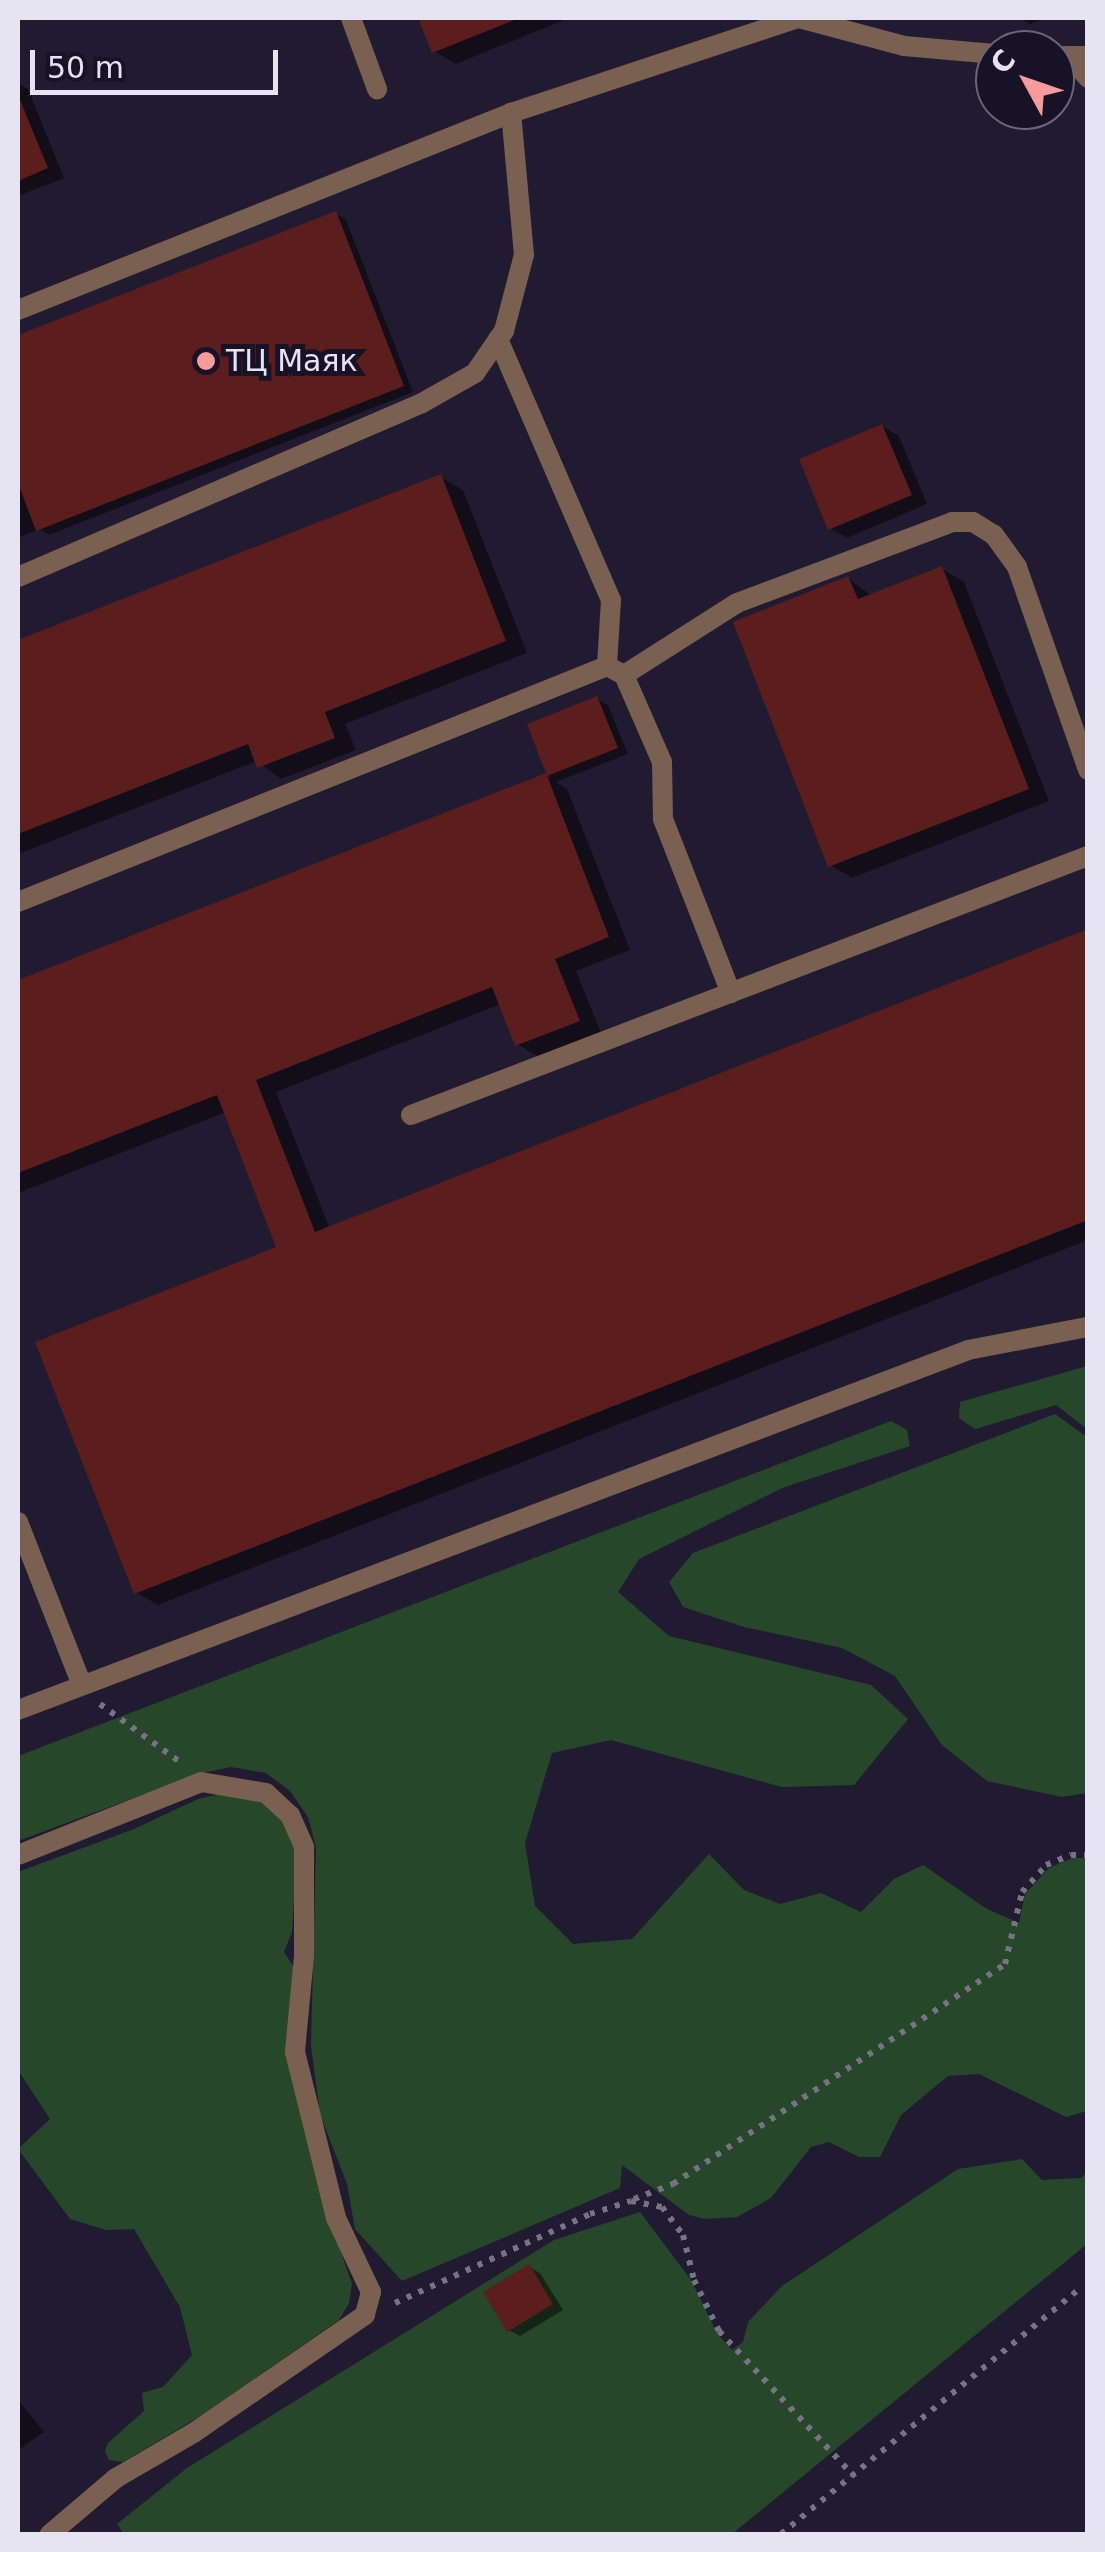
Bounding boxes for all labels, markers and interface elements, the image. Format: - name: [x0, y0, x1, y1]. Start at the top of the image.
- scale bar: [35, 30, 282, 92]
- north arrow: [975, 30, 1075, 130]
- text: С: [984, 43, 1022, 80]
- text: 50 m: [47, 50, 124, 85]
- place label: ТЦ Маяк: [226, 343, 358, 379]
- marker: ТЦ Маяк: [195, 350, 217, 372]

